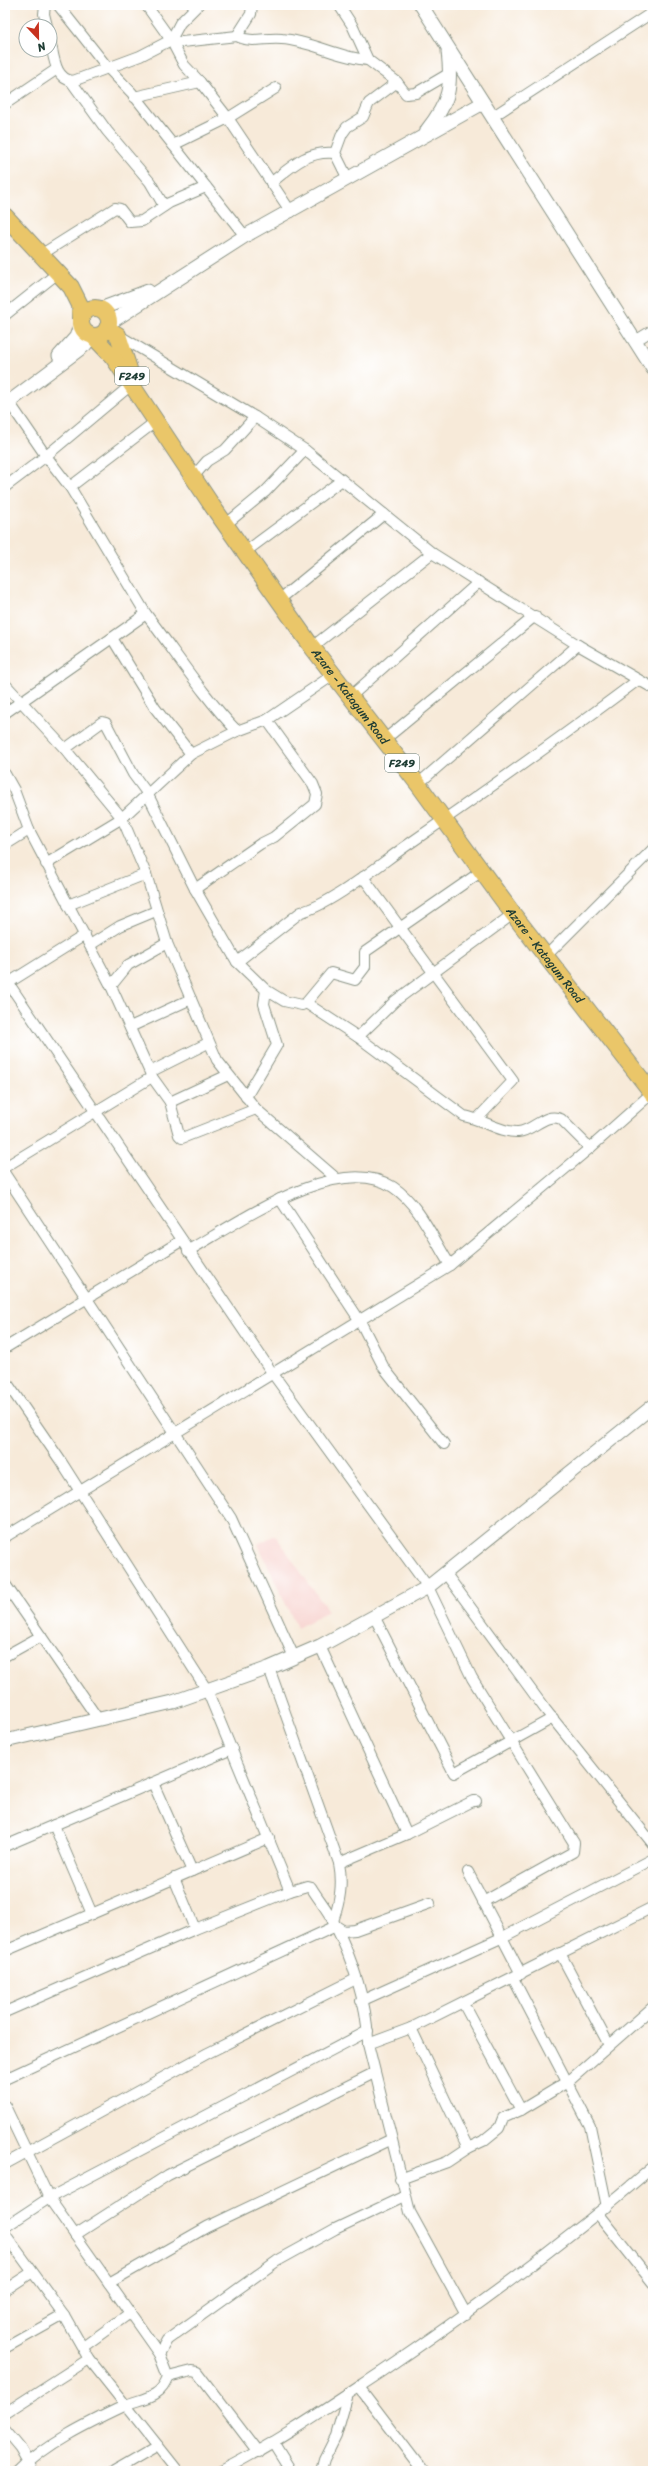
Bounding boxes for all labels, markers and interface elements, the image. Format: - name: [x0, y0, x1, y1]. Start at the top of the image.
- north arrow: [18, 18, 58, 58]
- text: N: [34, 36, 50, 57]
- road number: F249: [115, 367, 149, 385]
- street label: Azare - Katagum Road: [305, 642, 396, 751]
- road number: F249: [385, 754, 419, 772]
- street label: Azare - Katagum Road: [500, 901, 591, 1010]

